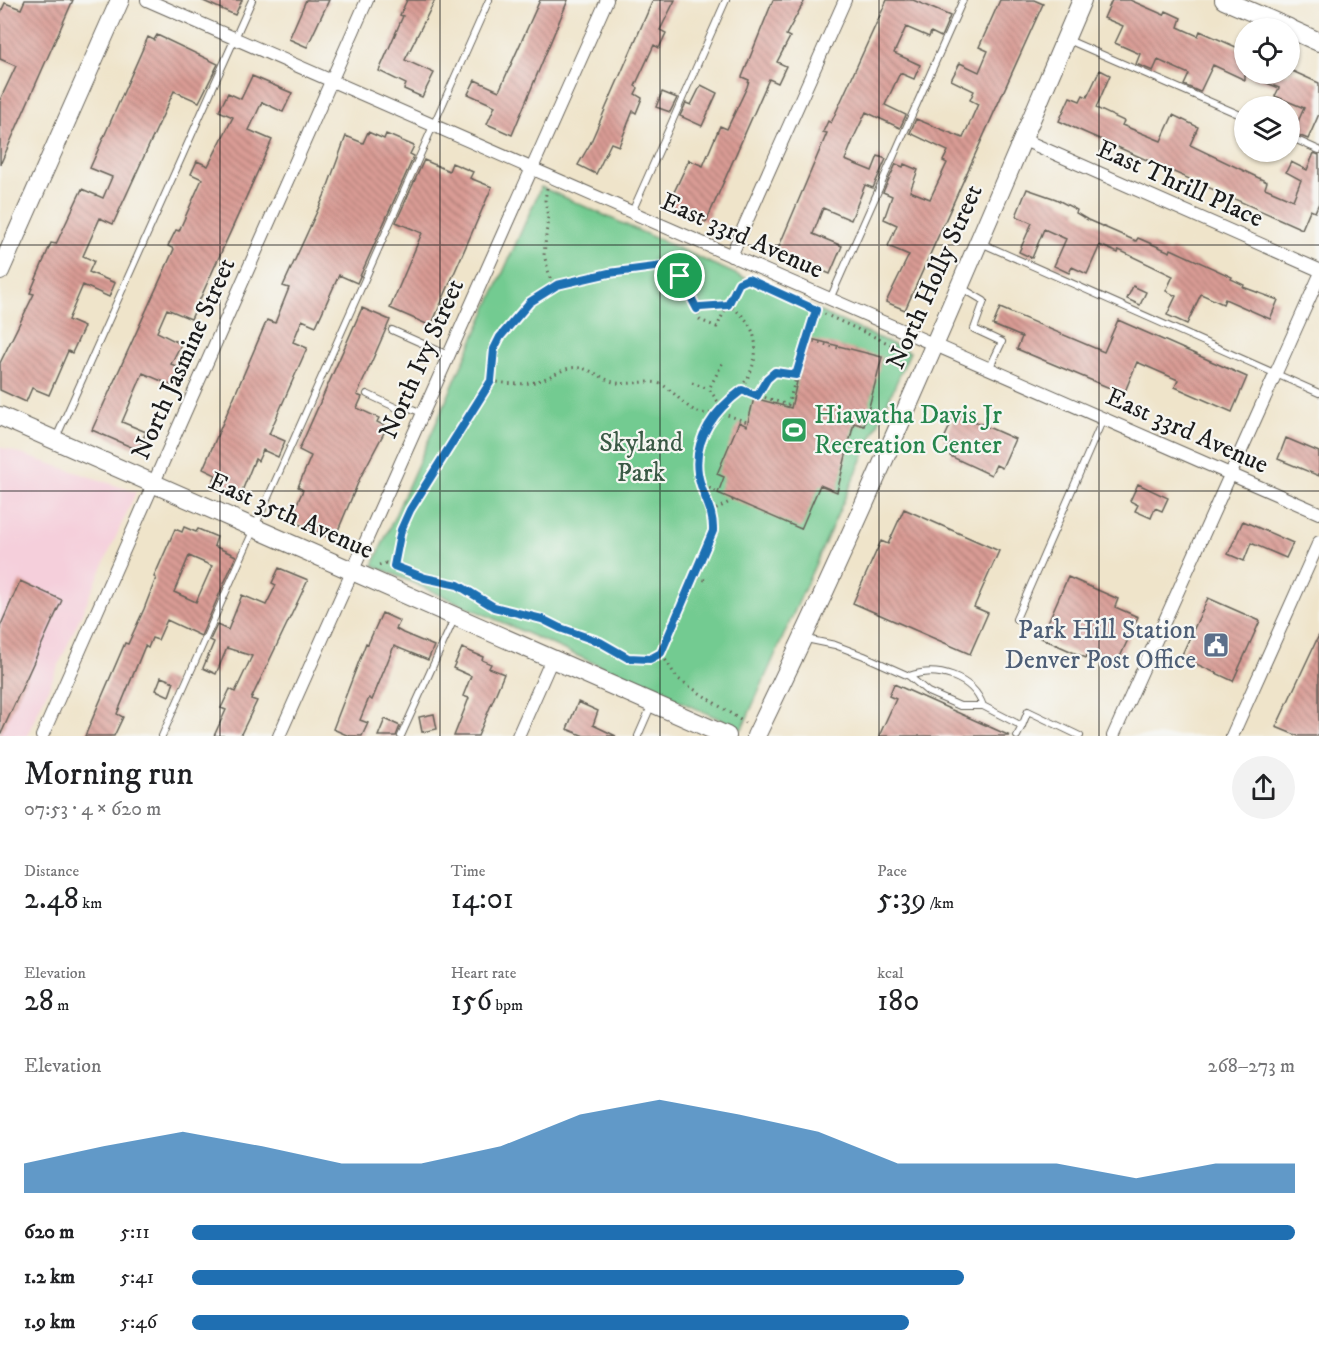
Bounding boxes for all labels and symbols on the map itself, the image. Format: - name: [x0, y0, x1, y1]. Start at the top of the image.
- street label: East Thrill Place: [1092, 133, 1268, 235]
- street label: North Holly Street: [879, 179, 991, 375]
- street label: East 33rd Avenue: [656, 185, 828, 287]
- pin: [654, 250, 705, 301]
- street label: North Jasmine Street: [125, 253, 243, 465]
- street label: North Ivy Street: [372, 274, 472, 444]
- street label: East 33rd Avenue: [1101, 380, 1273, 482]
- place label: Hiawatha Davis Jr Recreation Center: [814, 399, 1002, 462]
- sports icon: Hiawatha Davis Jr Recreation Center: [779, 415, 809, 445]
- park label: Skyland Park: [599, 427, 683, 490]
- street label: East 35th Avenue: [203, 465, 379, 567]
- place label: Park Hill Station Denver Post Office: [1005, 614, 1196, 677]
- public building icon: Park Hill Station Denver Post Office: [1201, 630, 1231, 660]

